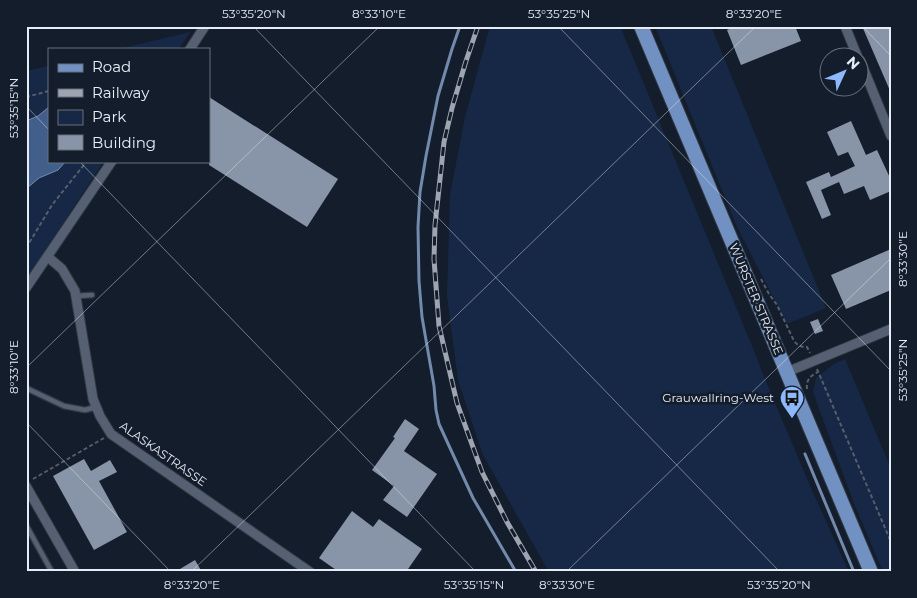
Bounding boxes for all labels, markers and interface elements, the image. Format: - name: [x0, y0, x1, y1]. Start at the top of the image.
- text: 53°35'20"N: [222, 6, 286, 21]
- text: 8°33'10"E: [352, 6, 406, 21]
- text: 53°35'25"N: [528, 6, 590, 21]
- text: 8°33'20"E: [726, 6, 782, 21]
- legend: [48, 48, 210, 162]
- north arrow: [820, 48, 870, 98]
- text: N: [843, 53, 864, 73]
- text: Road: [92, 57, 131, 76]
- text: 53°35'15"N: [6, 78, 21, 138]
- text: Railway: [92, 83, 150, 102]
- text: Park: [92, 107, 126, 126]
- text: Building: [92, 133, 156, 152]
- text: 8°33'30"E: [895, 231, 910, 287]
- street label: WURSTER STRASSE: [726, 241, 787, 357]
- text: 53°35'25"N: [895, 339, 910, 401]
- text: 8°33'10"E: [6, 340, 21, 394]
- bus stop icon: Grauwallring-West: [779, 385, 805, 419]
- place label: Grauwallring-West: [662, 390, 774, 405]
- street label: ALASKASTRASSE: [117, 418, 210, 489]
- text: 8°33'20"E: [164, 577, 220, 592]
- text: 53°35'15"N: [444, 577, 504, 592]
- text: 8°33'30"E: [539, 577, 595, 592]
- text: 53°35'20"N: [747, 577, 811, 592]

